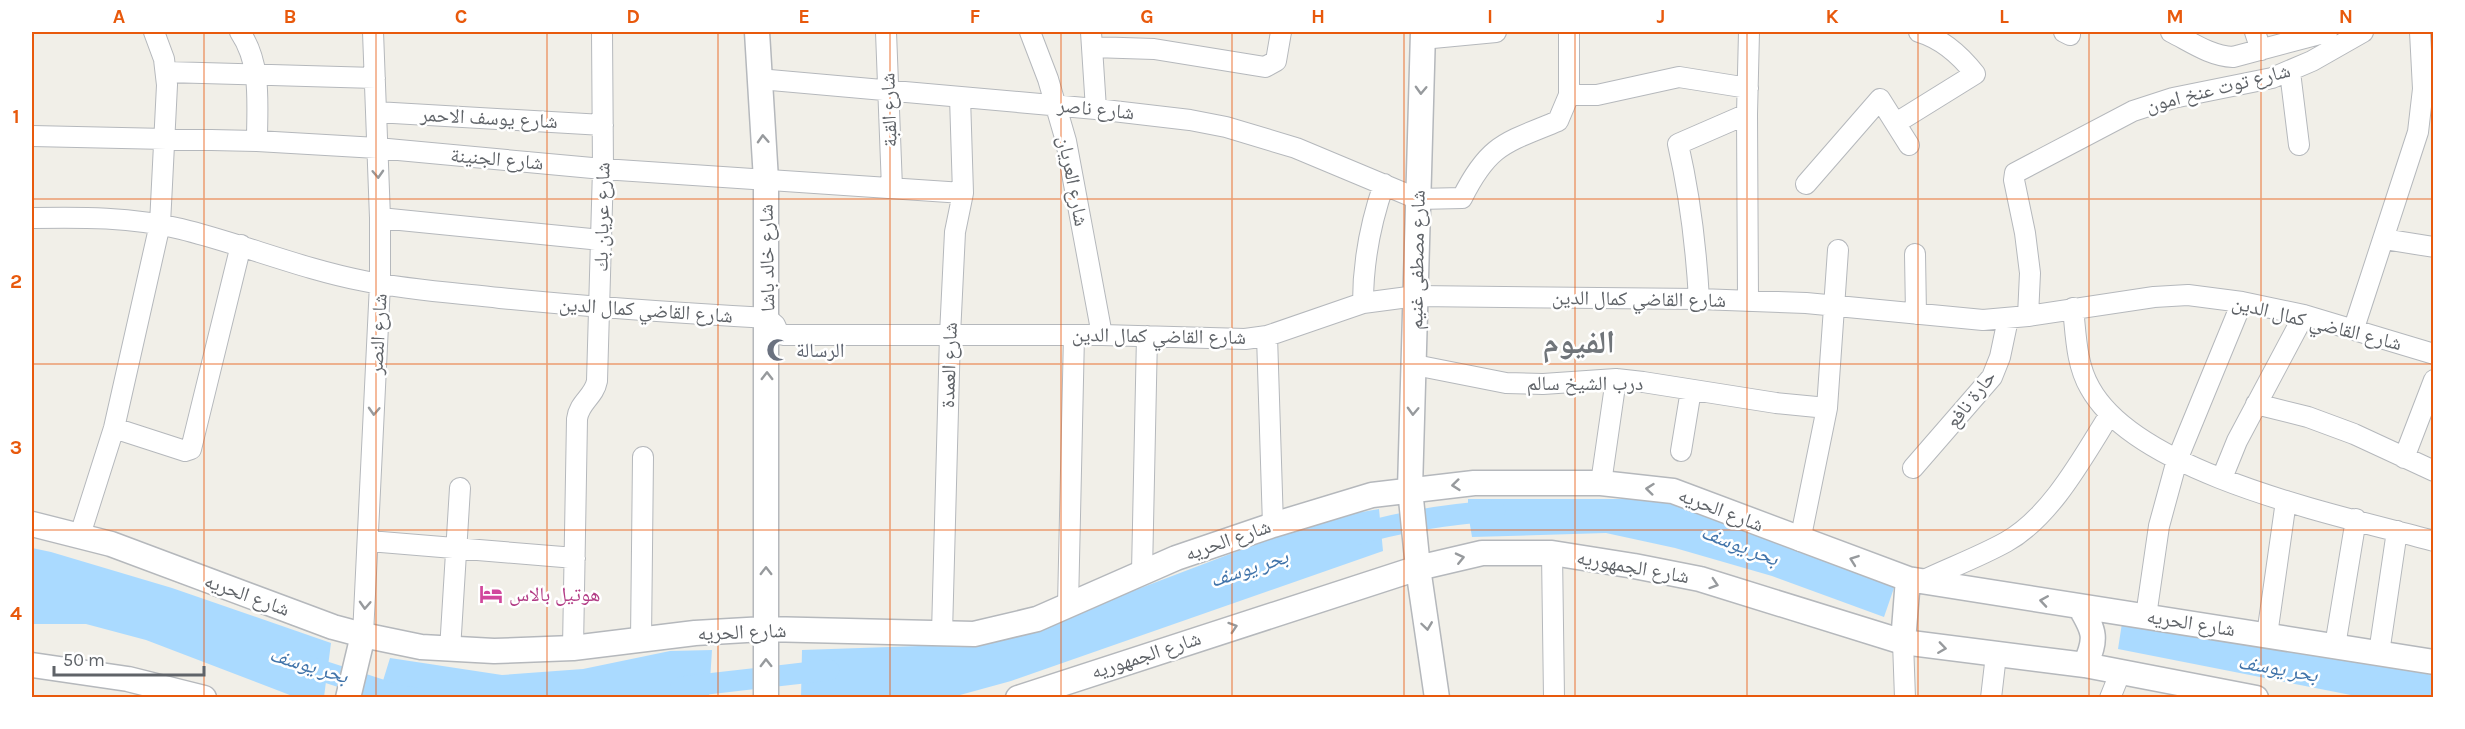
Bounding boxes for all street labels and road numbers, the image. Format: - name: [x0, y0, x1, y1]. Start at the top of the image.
- street label: شارع توت عنخ امون: [2143, 59, 2293, 118]
- street label: شارع القبة: [876, 72, 903, 148]
- street label: شارع ناصر: [1055, 93, 1136, 125]
- street label: شارع يوسف الاحمر: [419, 103, 558, 134]
- street label: شارع العريان: [1052, 134, 1093, 228]
- street label: شارع الجنينة: [450, 143, 544, 176]
- street label: شارع عريان بك: [590, 162, 615, 272]
- street label: شارع مصطفى غنيم: [1404, 190, 1432, 330]
- street label: شارع خالد باشا: [755, 204, 780, 312]
- street label: شارع القاضي كمال الدين: [1552, 286, 1726, 316]
- street label: شارع القاضي كمال الدين: [2229, 291, 2404, 359]
- street label: شارع القاضي كمال الدين: [558, 292, 734, 332]
- street label: شارع النصر: [364, 293, 393, 376]
- street label: شارع العمدة: [936, 322, 963, 408]
- street label: شارع القاضي كمال الدين: [1072, 323, 1246, 353]
- street label: حارة نافع: [1941, 365, 2002, 433]
- street label: درب الشيخ سالم: [1527, 372, 1643, 397]
- street label: شارع الحريه: [1675, 483, 1767, 538]
- street label: شارع الحريه: [1182, 515, 1274, 566]
- street label: شارع الجمهوريه: [1575, 546, 1691, 589]
- street label: شارع الحريه: [201, 569, 293, 622]
- street label: شارع الحريه: [2145, 605, 2237, 642]
- street label: شارع الحريه: [697, 619, 787, 646]
- street label: شارع الجمهوريه: [1088, 626, 1204, 684]

